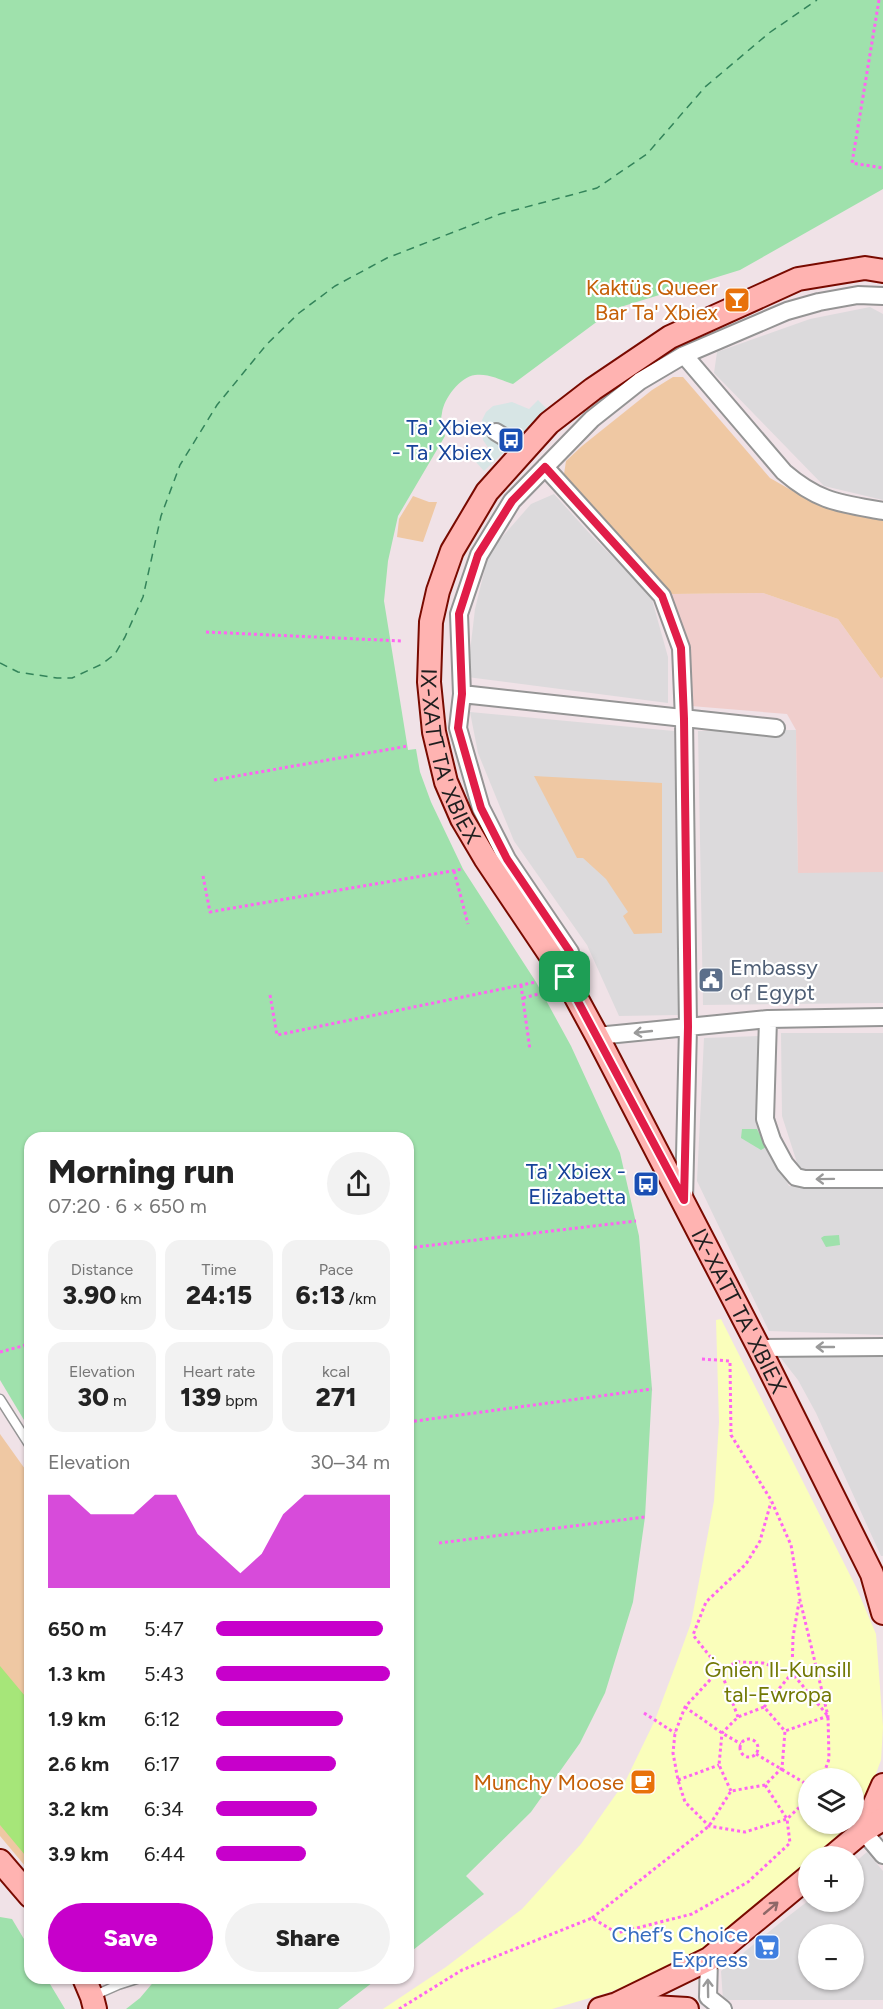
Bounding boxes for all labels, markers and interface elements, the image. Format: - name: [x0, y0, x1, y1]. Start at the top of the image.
- place label: Kaktüs Queer Bar Ta' Xbiex: [586, 274, 719, 326]
- bar icon: Kaktüs Queer Bar Ta' Xbiex: [722, 285, 752, 315]
- place label: Ta' Xbiex - Ta' Xbiex: [392, 414, 493, 466]
- bus stop icon: Ta' Xbiex - Ta' Xbiex: [496, 425, 526, 455]
- street label: IX-XATT TA' XBIEX: [415, 668, 487, 849]
- pin: [539, 951, 590, 1002]
- place label: Embassy of Egypt: [730, 954, 818, 1006]
- icon: arrive: [548, 960, 581, 993]
- public building icon: Embassy of Egypt: [696, 965, 726, 995]
- one-way arrow: [633, 1027, 653, 1038]
- text: Morning run: [48, 1152, 234, 1191]
- button: share: [327, 1152, 390, 1215]
- place label: Ta' Xbiex - Eliżabetta: [526, 1158, 626, 1210]
- bus stop icon: Ta' Xbiex - Eliżabetta: [631, 1169, 661, 1199]
- one-way arrow: [815, 1173, 835, 1185]
- text: 07:20 · 6 × 650 m: [48, 1194, 207, 1218]
- street label: IX-XATT TA' XBIEX: [685, 1224, 793, 1398]
- text: Distance: [71, 1260, 133, 1279]
- text: Time: [202, 1260, 236, 1279]
- text: Pace: [319, 1260, 353, 1279]
- text: 3.90: [62, 1279, 116, 1311]
- text: 24:15: [186, 1279, 252, 1311]
- text: 6:13: [296, 1279, 345, 1311]
- text: km: [116, 1289, 142, 1308]
- text: /km: [345, 1289, 376, 1308]
- one-way arrow: [815, 1341, 835, 1353]
- text: Elevation: [69, 1362, 135, 1381]
- text: Heart rate: [183, 1362, 255, 1381]
- text: kcal: [322, 1362, 350, 1381]
- text: 30: [77, 1381, 109, 1413]
- text: 139: [180, 1381, 221, 1413]
- text: 271: [315, 1381, 357, 1413]
- text: m: [109, 1391, 127, 1410]
- text: bpm: [221, 1391, 258, 1410]
- text: Elevation: [48, 1450, 130, 1474]
- text: 30–34 m: [310, 1450, 390, 1474]
- text: 650 m: [48, 1617, 106, 1641]
- text: 5:47: [144, 1617, 184, 1641]
- park label: Ġnien Il-Kunsill tal-Ewropa: [705, 1656, 851, 1708]
- text: 1.3 km: [48, 1662, 105, 1686]
- text: 5:43: [144, 1662, 184, 1686]
- text: 1.9 km: [48, 1707, 106, 1731]
- text: 6:12: [144, 1707, 180, 1731]
- text: 2.6 km: [48, 1752, 109, 1776]
- text: 6:17: [144, 1752, 179, 1776]
- cafe icon: Munchy Moose: [628, 1767, 658, 1797]
- map controls: [798, 1768, 864, 1990]
- button: layers: [798, 1768, 864, 1834]
- place label: Munchy Moose: [473, 1769, 624, 1796]
- text: 3.2 km: [48, 1797, 109, 1821]
- text: 6:34: [144, 1797, 184, 1821]
- text: 3.9 km: [48, 1842, 109, 1866]
- text: 6:44: [144, 1842, 185, 1866]
- button: +: [798, 1846, 864, 1912]
- one-way arrow: [763, 1901, 778, 1915]
- button: Save: [48, 1903, 213, 1972]
- button: Share: [225, 1903, 390, 1972]
- place label: Chef’s Choice Express: [612, 1921, 748, 1973]
- button: −: [798, 1924, 864, 1990]
- supermarket icon: Chef’s Choice Express: [752, 1932, 782, 1962]
- one-way arrow: [703, 1978, 714, 1998]

